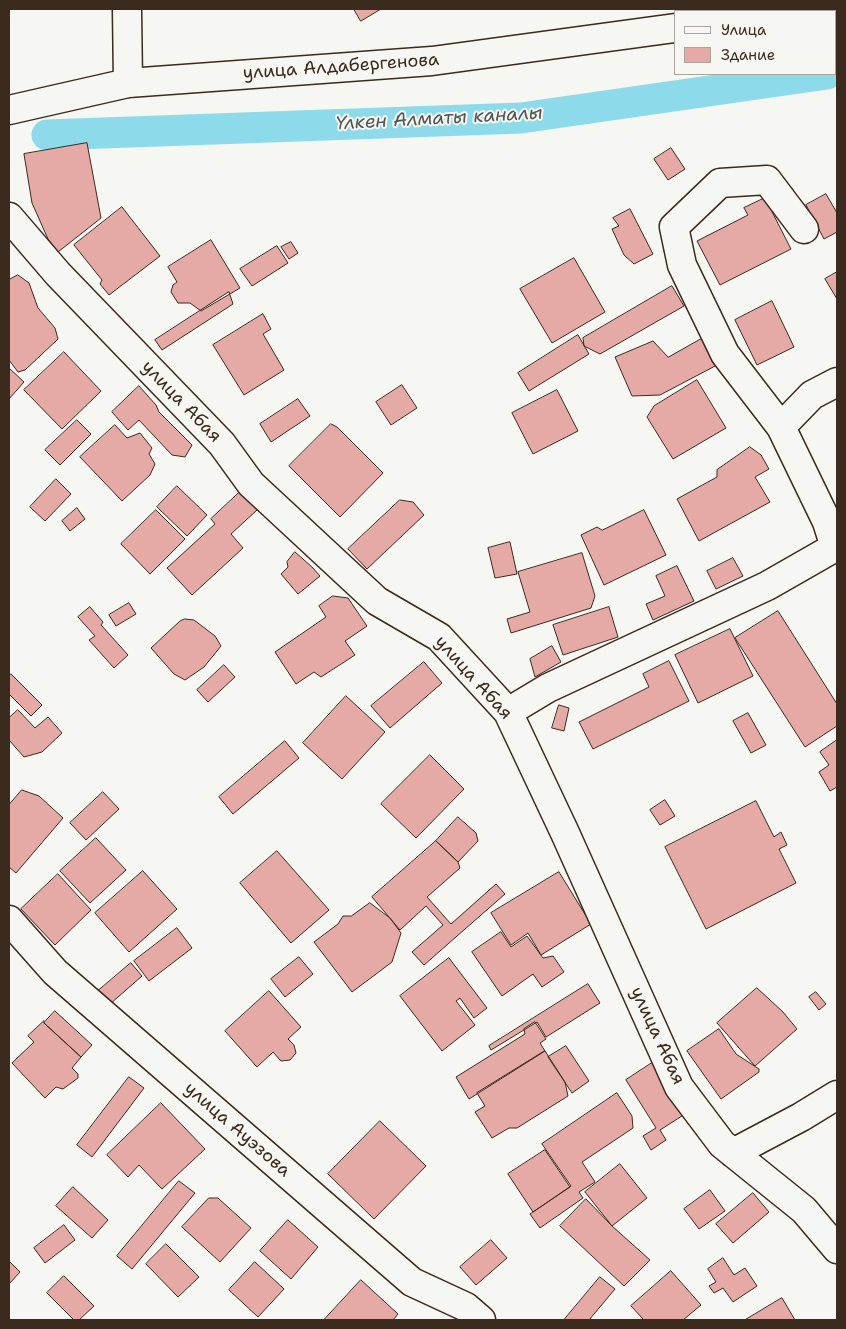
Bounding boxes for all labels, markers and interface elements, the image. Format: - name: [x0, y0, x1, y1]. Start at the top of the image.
- legend: [674, 10, 836, 75]
- text: Улица: [721, 20, 766, 40]
- text: Здание: [721, 45, 775, 65]
- street label: улица Алдабергенова: [242, 49, 440, 85]
- water label: Үлкен Алматы каналы: [335, 102, 543, 136]
- street label: улица Абая: [137, 357, 225, 447]
- street label: улица Абая: [430, 632, 516, 724]
- street label: улица Абая: [625, 984, 689, 1088]
- street label: улица Ауэзова: [179, 1078, 295, 1182]

